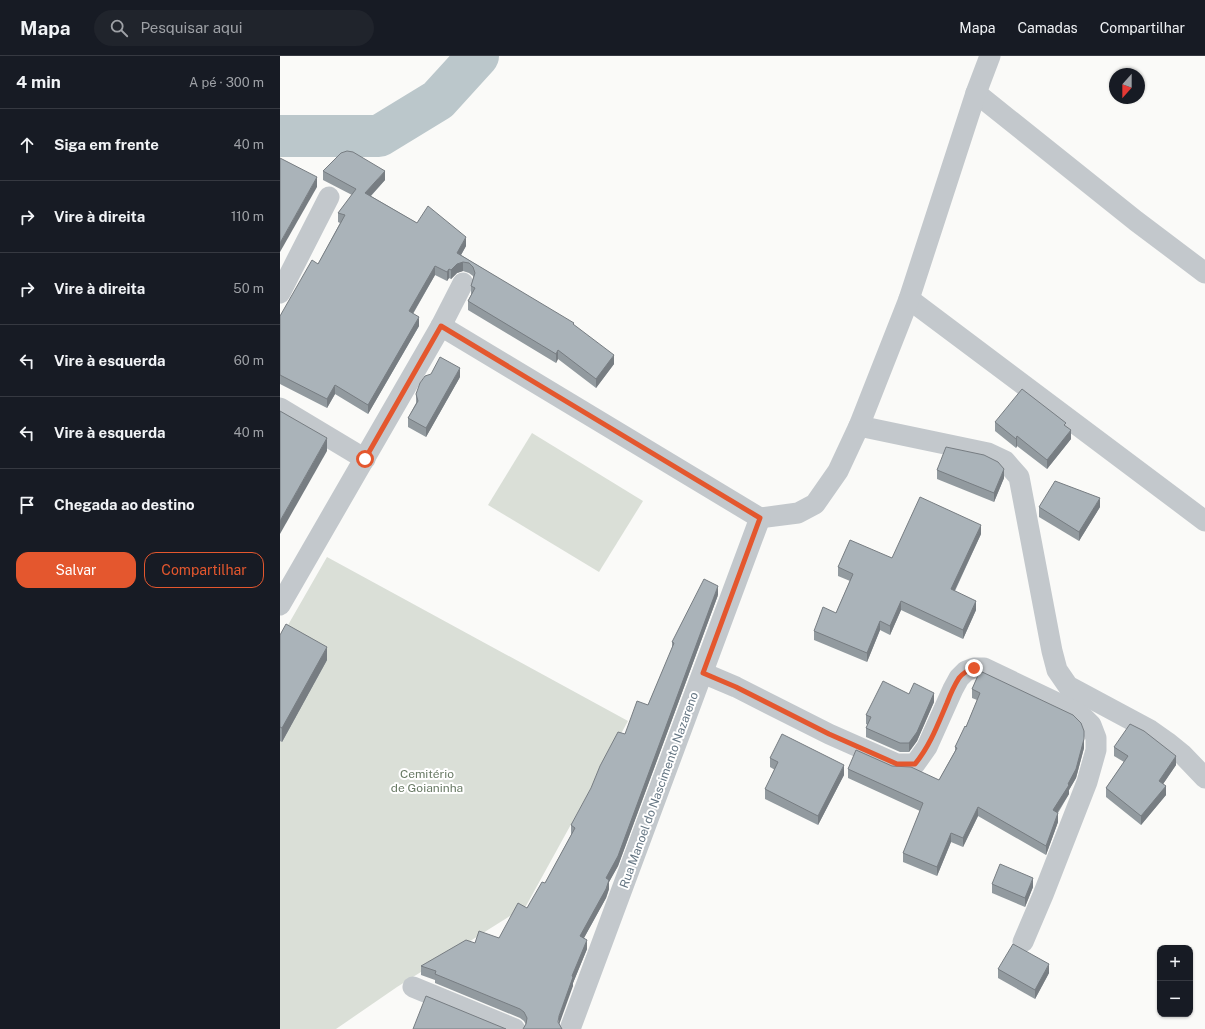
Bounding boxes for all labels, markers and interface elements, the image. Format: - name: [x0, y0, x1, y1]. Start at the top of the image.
- search box: [94, 10, 374, 46]
- text: Mapa: [20, 17, 70, 39]
- icon: search: [108, 17, 130, 39]
- text: Pesquisar aqui: [140, 19, 242, 36]
- text: Mapa: [959, 20, 995, 36]
- text: Camadas: [1017, 20, 1078, 36]
- text: Compartilhar: [1100, 20, 1185, 36]
- north arrow: [1109, 68, 1145, 104]
- text: 4 min: [16, 72, 61, 92]
- text: A pé · 300 m: [189, 75, 264, 90]
- icon: ahead: [16, 134, 38, 156]
- text: Siga em frente: [54, 136, 159, 153]
- text: 40 m: [233, 137, 264, 152]
- icon: right: [16, 206, 38, 228]
- text: Vire à direita: [54, 208, 145, 225]
- text: 110 m: [231, 209, 264, 224]
- icon: right: [16, 278, 38, 300]
- text: Vire à direita: [54, 280, 145, 297]
- text: 50 m: [233, 281, 264, 296]
- icon: left: [16, 350, 38, 372]
- text: Vire à esquerda: [54, 352, 166, 369]
- text: 60 m: [234, 353, 264, 368]
- icon: left: [16, 422, 38, 444]
- text: Vire à esquerda: [54, 424, 166, 441]
- text: 40 m: [233, 425, 264, 440]
- route start: [356, 450, 374, 468]
- icon: arrive: [16, 494, 38, 516]
- text: Chegada ao destino: [54, 496, 195, 513]
- button: Salvar: [16, 552, 136, 588]
- button: Compartilhar: [144, 552, 264, 588]
- route end: [965, 659, 983, 677]
- street label: Rua Manoel do Nascimento Nazareno: [617, 690, 701, 890]
- park label: Cemitério de Goianinha: [391, 767, 463, 795]
- map controls: [1157, 945, 1193, 1017]
- button: +: [1157, 945, 1193, 981]
- button: −: [1157, 981, 1193, 1017]

